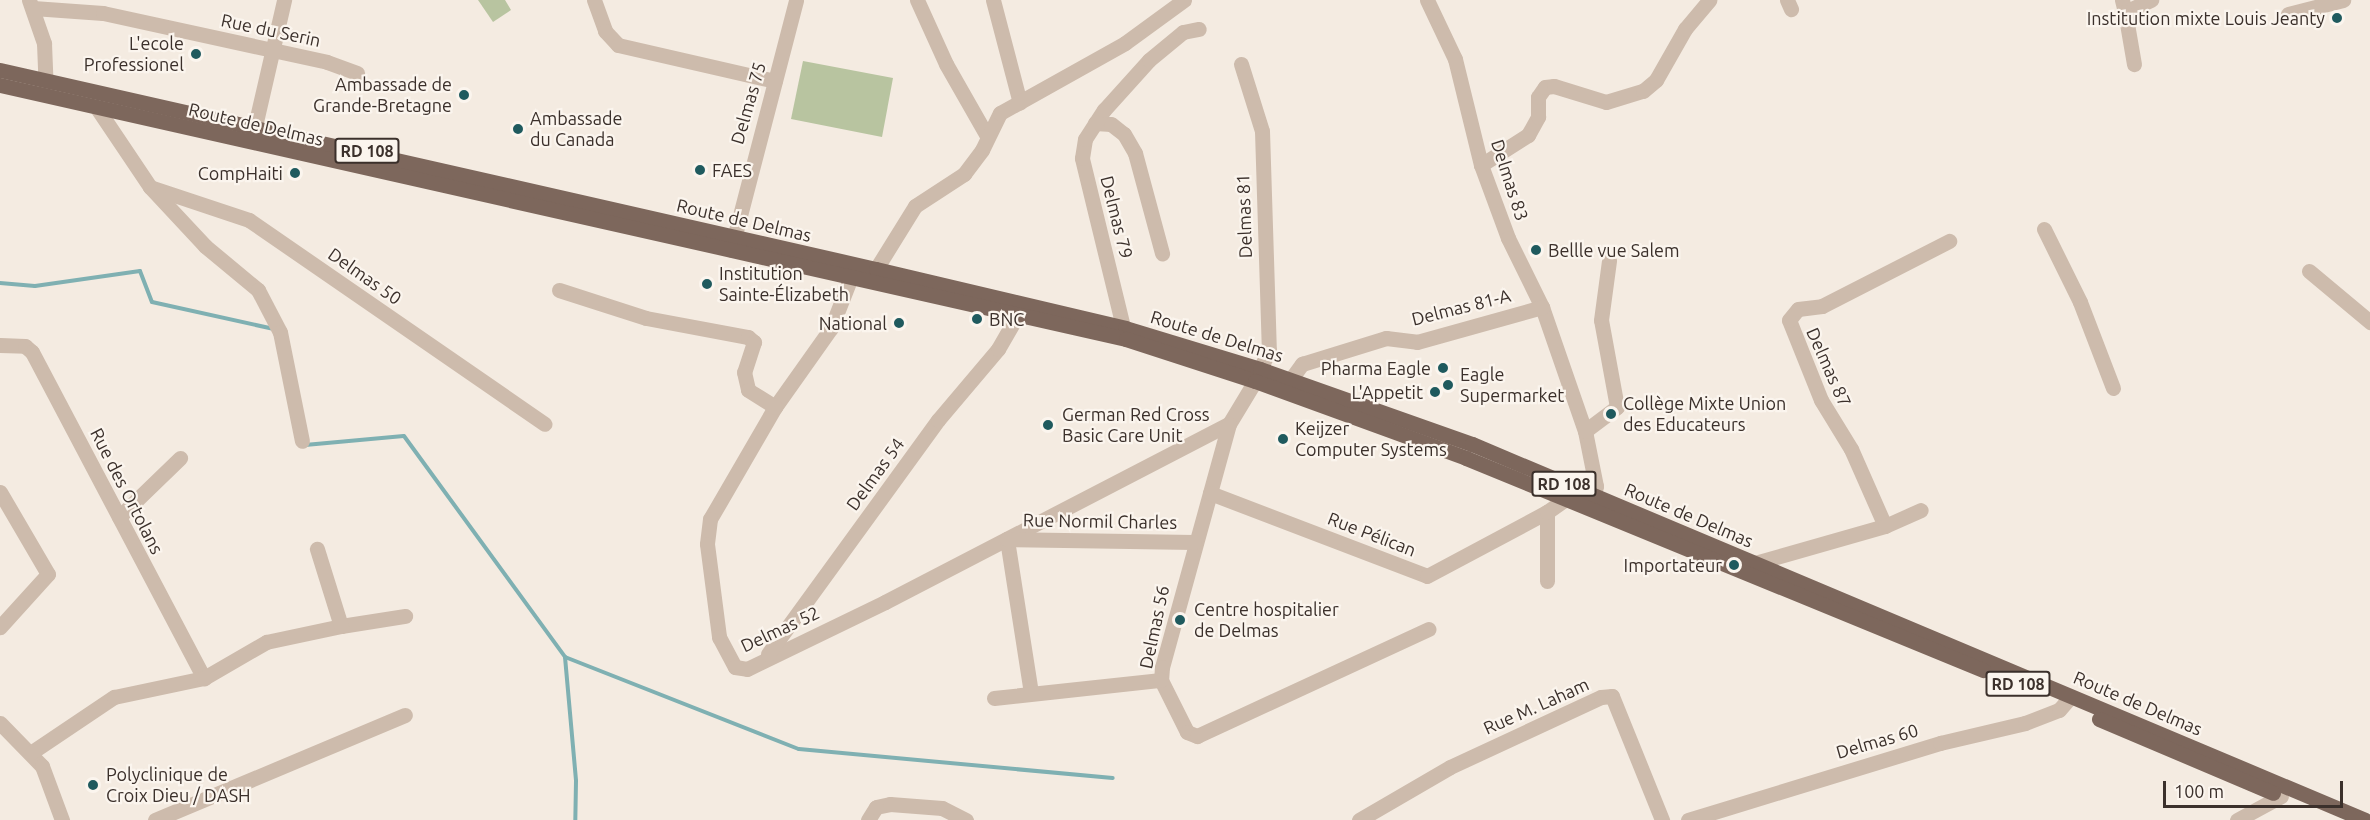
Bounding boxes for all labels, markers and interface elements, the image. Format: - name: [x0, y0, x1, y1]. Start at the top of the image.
- place label: Institution mixte Louis Jeanty: [2087, 7, 2325, 29]
- street label: Rue du Serin: [219, 9, 323, 51]
- marker: Institution mixte Louis Jeanty: [2330, 11, 2344, 25]
- place label: L'ecole Professionel: [84, 33, 184, 76]
- marker: L'ecole Professionel: [189, 47, 203, 61]
- street label: Delmas 75: [726, 59, 770, 147]
- place label: Ambassade de Grande-Bretagne: [313, 74, 452, 116]
- marker: Ambassade de Grande-Bretagne: [457, 88, 471, 102]
- street label: Route de Delmas: [187, 98, 325, 150]
- place label: Ambassade du Canada: [530, 108, 622, 150]
- marker: Ambassade du Canada: [511, 122, 525, 136]
- street label: Delmas 83: [1487, 137, 1533, 223]
- road number: RD 108: [334, 138, 400, 164]
- place label: FAES: [712, 159, 752, 181]
- place label: CompHaiti: [198, 162, 283, 184]
- marker: FAES: [693, 163, 707, 177]
- marker: CompHaiti: [288, 166, 302, 180]
- street label: Delmas 79: [1096, 173, 1138, 261]
- street label: Delmas 81: [1232, 173, 1256, 259]
- street label: Route de Delmas: [675, 194, 813, 246]
- place label: Bellle vue Salem: [1548, 239, 1680, 261]
- street label: Delmas 50: [324, 243, 406, 309]
- marker: Bellle vue Salem: [1529, 243, 1543, 257]
- place label: Institution Sainte-Élizabeth: [719, 263, 849, 306]
- marker: Institution Sainte-Élizabeth: [700, 277, 714, 291]
- street label: Delmas 81-A: [1409, 284, 1513, 330]
- street label: Route de Delmas: [1148, 306, 1286, 366]
- place label: BNC: [989, 308, 1024, 330]
- place label: National: [819, 312, 887, 334]
- marker: BNC: [970, 312, 984, 326]
- marker: National: [892, 316, 906, 330]
- street label: Delmas 87: [1802, 324, 1856, 410]
- place label: Pharma Eagle: [1321, 357, 1431, 379]
- marker: Pharma Eagle: [1436, 361, 1450, 375]
- place label: Eagle Supermarket: [1460, 364, 1564, 406]
- marker: Eagle Supermarket: [1441, 378, 1455, 392]
- place label: L'Appetit: [1351, 381, 1423, 403]
- marker: L'Appetit: [1428, 385, 1442, 399]
- place label: Collège Mixte Union des Educateurs: [1623, 393, 1786, 436]
- place label: German Red Cross Basic Care Unit: [1062, 404, 1210, 446]
- marker: Collège Mixte Union des Educateurs: [1604, 407, 1618, 421]
- marker: German Red Cross Basic Care Unit: [1039, 416, 1057, 434]
- place label: Keijzer Computer Systems: [1295, 418, 1447, 460]
- street label: Rue des Ortolans: [86, 424, 168, 558]
- marker: Keijzer Computer Systems: [1276, 432, 1290, 446]
- street label: Delmas 54: [841, 434, 909, 514]
- road number: RD 108: [1531, 471, 1597, 497]
- street label: Route de Delmas: [1621, 478, 1757, 552]
- street label: Rue Pélican: [1325, 507, 1419, 561]
- street label: Rue Normil Charles: [1023, 509, 1177, 533]
- place label: Importateur: [1624, 554, 1722, 576]
- marker: Importateur: [1727, 558, 1741, 572]
- street label: Delmas 56: [1135, 583, 1173, 671]
- place label: Centre hospitalier de Delmas: [1194, 599, 1339, 642]
- street label: Delmas 52: [737, 601, 823, 657]
- marker: Centre hospitalier de Delmas: [1171, 611, 1189, 629]
- street label: Route de Delmas: [2070, 666, 2206, 740]
- road number: RD 108: [1985, 671, 2051, 697]
- street label: Rue M. Laham: [1480, 673, 1592, 739]
- street label: Delmas 60: [1833, 719, 1921, 763]
- place label: Polyclinique de Croix Dieu / DASH: [106, 764, 251, 806]
- scale bar: [2166, 769, 2346, 807]
- marker: Polyclinique de Croix Dieu / DASH: [84, 776, 102, 794]
- text: 100 m: [2174, 781, 2224, 801]

